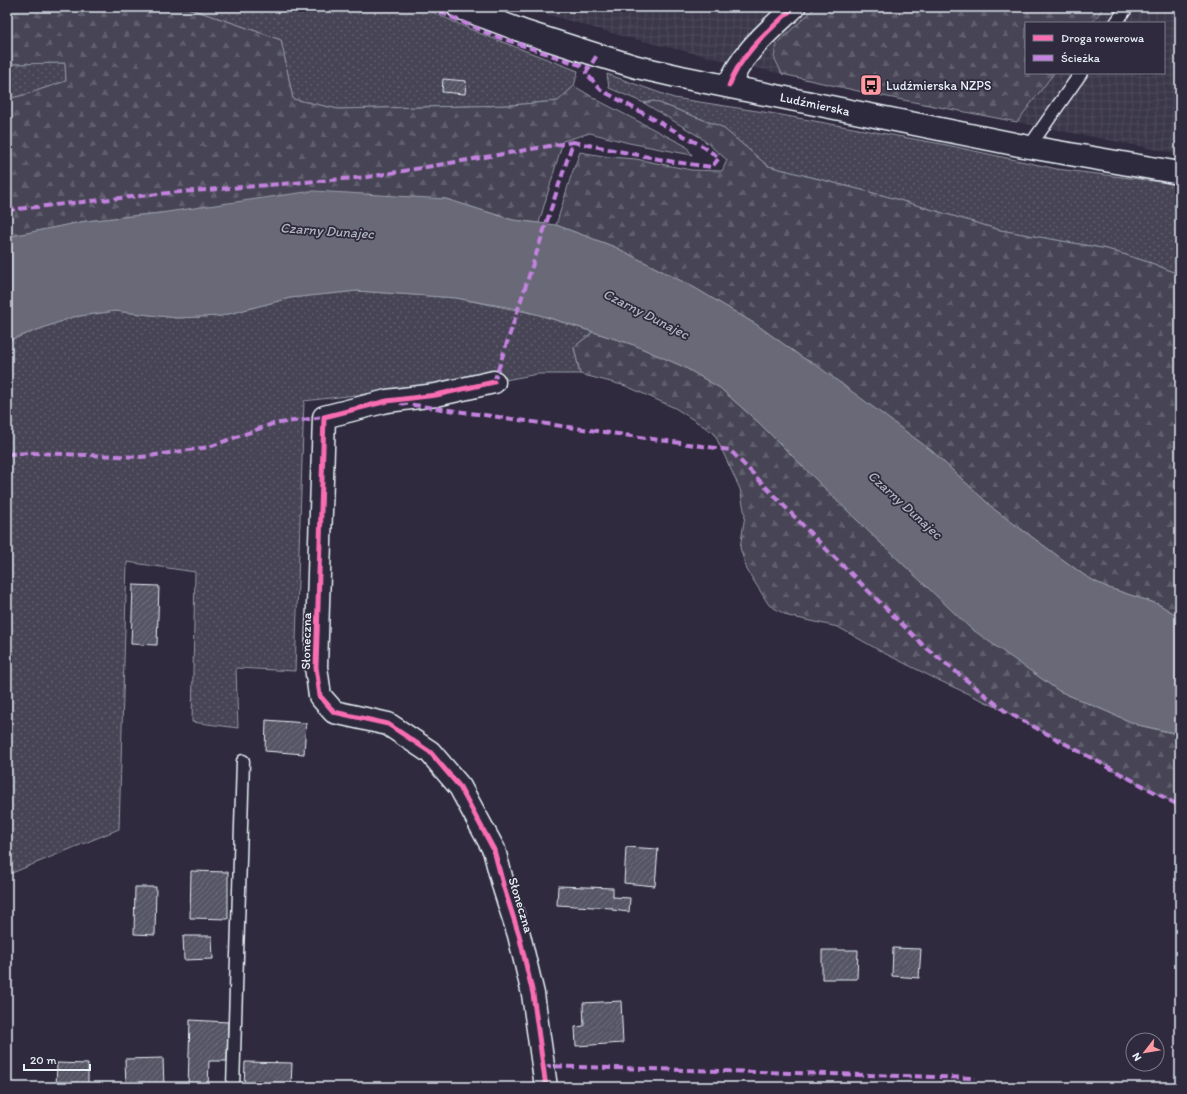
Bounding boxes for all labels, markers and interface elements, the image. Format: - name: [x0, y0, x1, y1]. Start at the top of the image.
- legend: [1025, 22, 1165, 74]
- text: Droga rowerowa: [1061, 31, 1145, 45]
- text: Ścieżka: [1061, 51, 1101, 65]
- bus stop icon: Ludźmierska NZPS: [858, 72, 884, 98]
- place label: Ludźmierska NZPS: [886, 78, 991, 93]
- street label: Ludźmierska: [779, 89, 852, 119]
- water label: Czarny Dunajec: [279, 219, 375, 243]
- water label: Czarny Dunajec: [600, 285, 692, 343]
- water label: Czarny Dunajec: [864, 467, 946, 543]
- street label: Słoneczna: [298, 612, 314, 670]
- street label: Słoneczna: [505, 875, 537, 935]
- north arrow: [1125, 1032, 1165, 1072]
- scale bar: [24, 1046, 90, 1072]
- text: N: [1129, 1050, 1144, 1063]
- text: 20 m: [30, 1053, 57, 1067]

